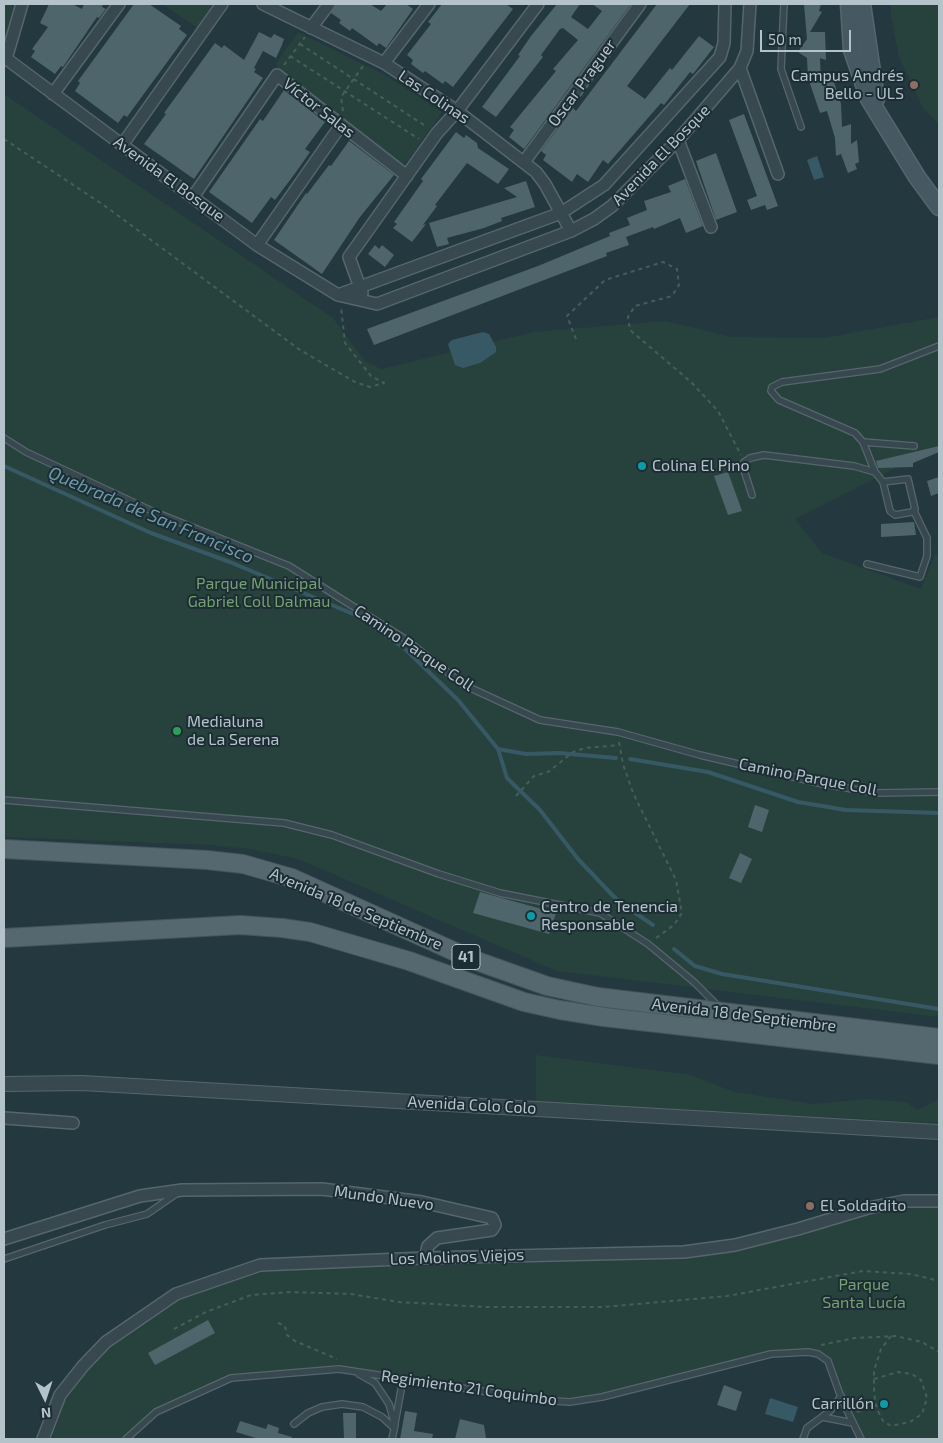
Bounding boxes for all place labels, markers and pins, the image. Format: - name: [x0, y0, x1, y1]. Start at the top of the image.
- place label: Campus Andrés Bello - ULS: [791, 66, 904, 104]
- marker: Campus Andrés Bello - ULS: [908, 79, 920, 91]
- place label: Colina El Pino: [652, 456, 750, 476]
- marker: Colina El Pino: [636, 460, 648, 472]
- place label: Medialuna de La Serena: [187, 712, 279, 750]
- marker: Medialuna de La Serena: [171, 725, 183, 737]
- place label: Centro de Tenencia Responsable: [541, 897, 678, 935]
- marker: Centro de Tenencia Responsable: [525, 910, 537, 922]
- place label: El Soldadito: [820, 1196, 906, 1216]
- marker: El Soldadito: [804, 1200, 816, 1212]
- place label: Carrillón: [811, 1394, 874, 1414]
- marker: Carrillón: [878, 1398, 890, 1410]

